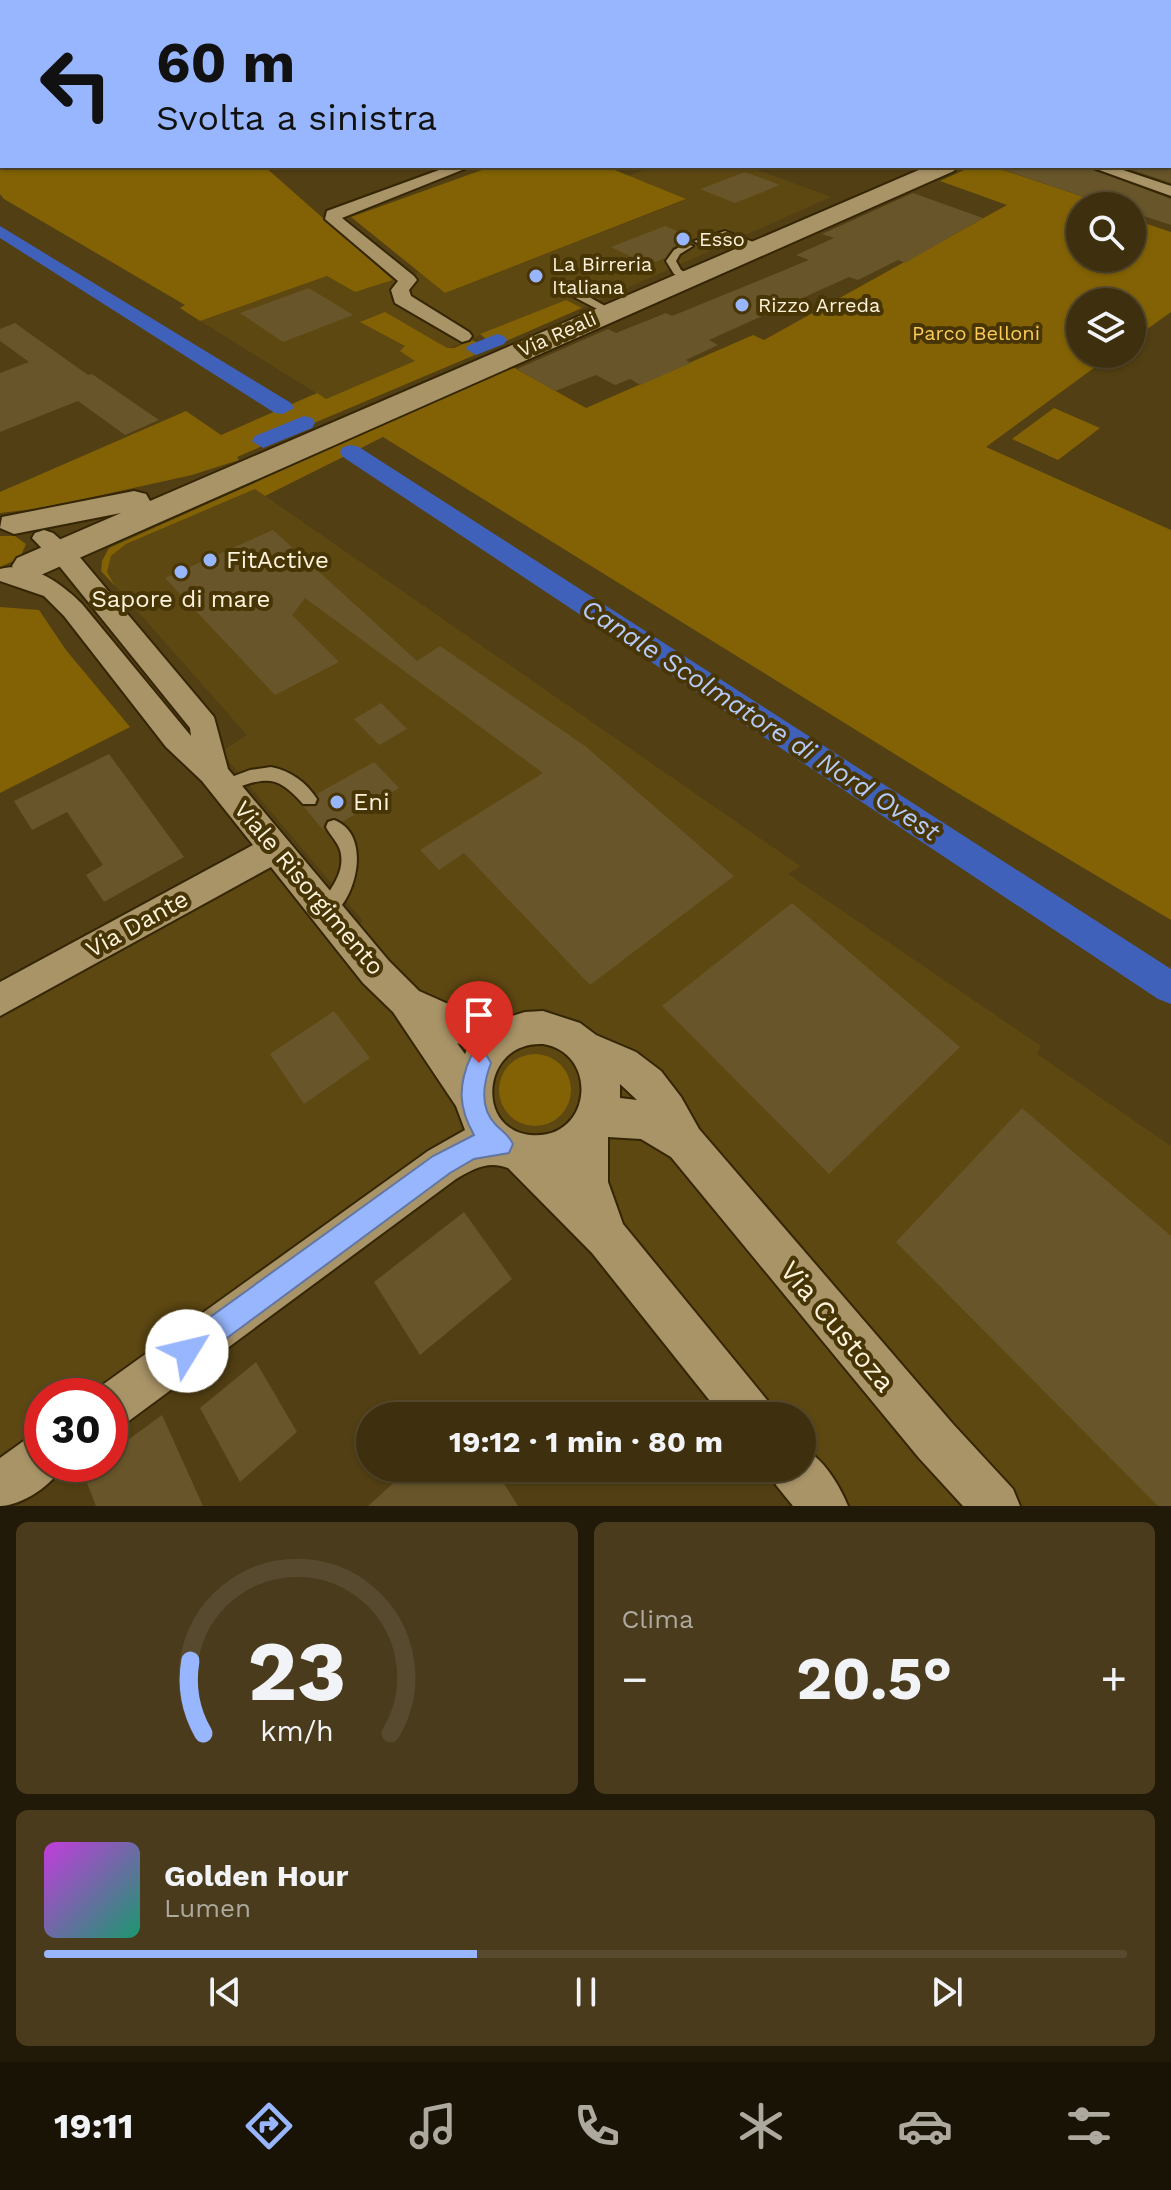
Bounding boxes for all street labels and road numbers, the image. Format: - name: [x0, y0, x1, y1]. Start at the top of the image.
- street label: Via Reali: [514, 306, 600, 362]
- street label: Viale Risorgimento: [228, 795, 390, 981]
- street label: Via Dante: [81, 884, 193, 964]
- street label: Via Custoza: [773, 1254, 902, 1399]

